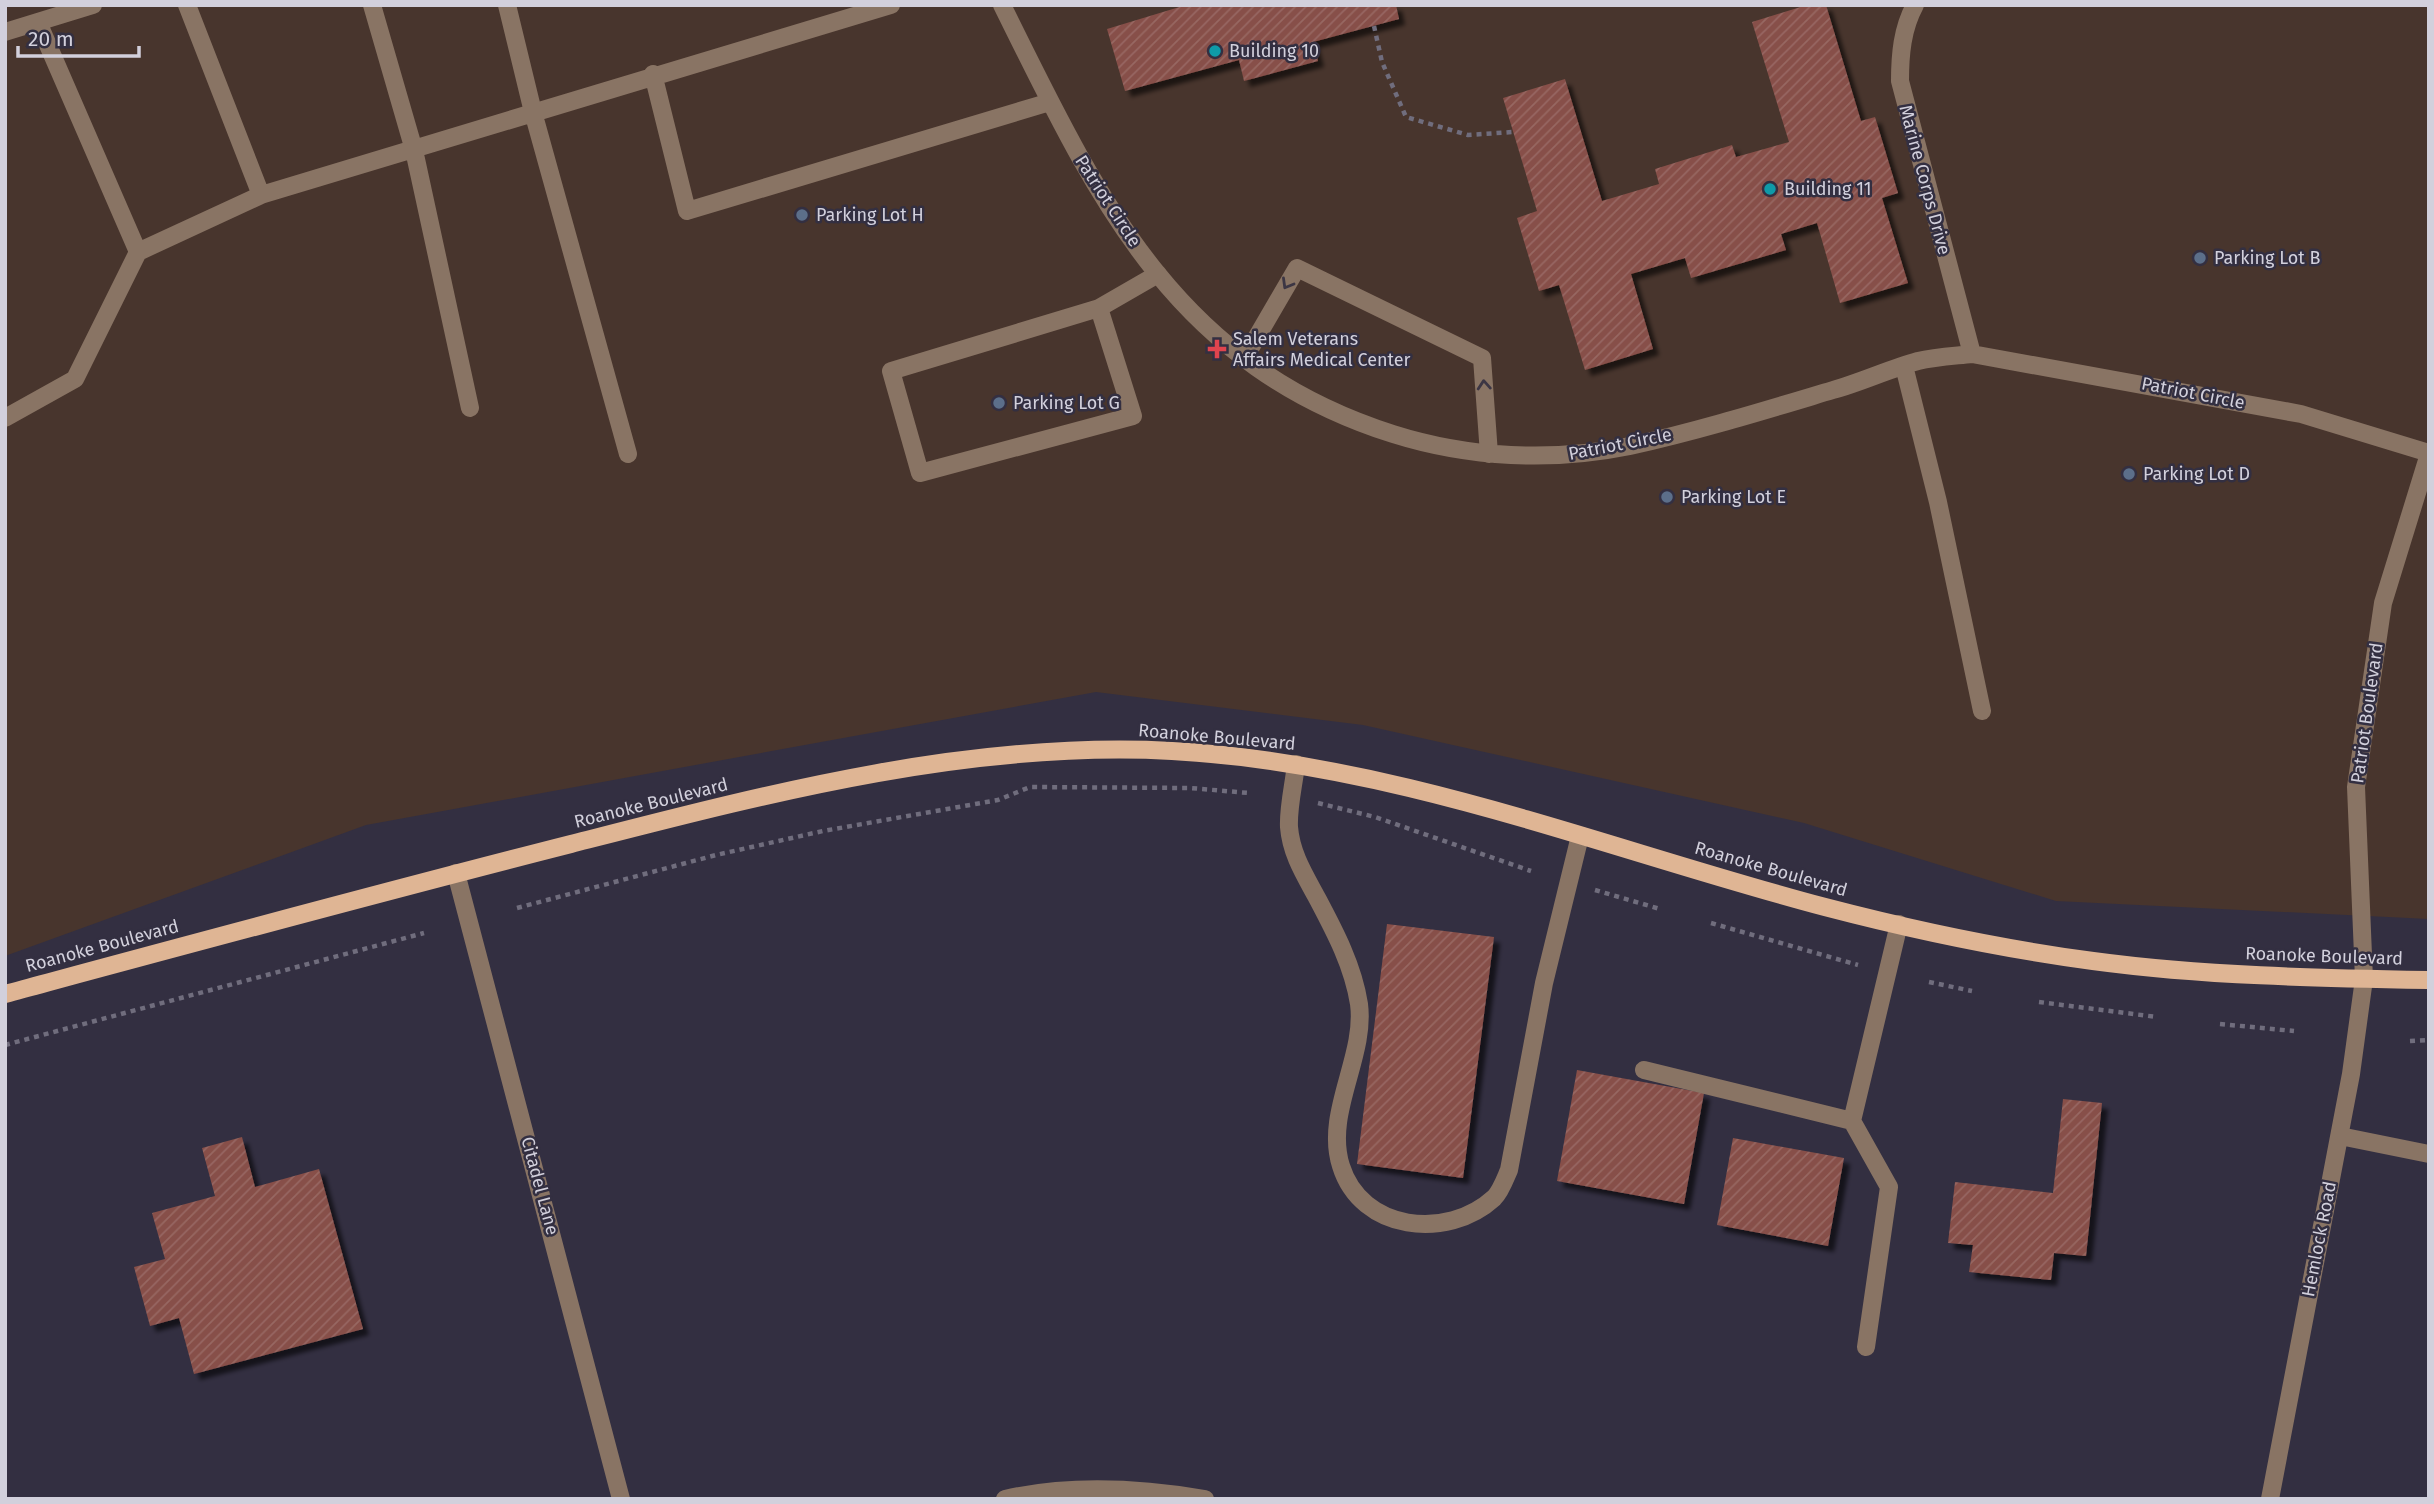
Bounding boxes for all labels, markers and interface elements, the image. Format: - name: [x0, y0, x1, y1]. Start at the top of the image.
- scale bar: [18, 14, 138, 58]
- text: 20 m: [28, 26, 74, 52]
- place label: Building 10: [1229, 40, 1319, 62]
- marker: Building 10: [1207, 43, 1223, 59]
- street label: Marine Corps Drive: [1894, 103, 1956, 257]
- street label: Patriot Circle: [1070, 151, 1146, 251]
- place label: Building 11: [1784, 178, 1872, 200]
- marker: Building 11: [1762, 181, 1778, 197]
- place label: Parking Lot H: [816, 204, 924, 226]
- marker: Parking Lot H: [794, 207, 810, 223]
- place label: Parking Lot B: [2214, 247, 2320, 269]
- marker: Parking Lot B: [2192, 250, 2208, 266]
- one-way arrow: [1283, 276, 1296, 289]
- place label: Salem Veterans Affairs Medical Center: [1233, 328, 1411, 371]
- marker: Salem Veterans Affairs Medical Center: [1207, 339, 1227, 359]
- street label: Patriot Circle: [2139, 372, 2247, 414]
- one-way arrow: [1477, 380, 1492, 391]
- place label: Parking Lot G: [1013, 392, 1120, 414]
- marker: Parking Lot G: [991, 395, 1007, 411]
- street label: Patriot Circle: [1566, 423, 1674, 465]
- place label: Parking Lot D: [2143, 463, 2250, 485]
- marker: Parking Lot D: [2121, 466, 2137, 482]
- place label: Parking Lot E: [1681, 486, 1786, 508]
- marker: Parking Lot E: [1659, 489, 1675, 505]
- street label: Patriot Boulevard: [2346, 641, 2388, 785]
- street label: Roanoke Boulevard: [1137, 719, 1297, 755]
- street label: Roanoke Boulevard: [572, 773, 730, 833]
- street label: Roanoke Boulevard: [1692, 837, 1850, 901]
- street label: Roanoke Boulevard: [23, 915, 181, 977]
- street label: Roanoke Boulevard: [2245, 942, 2403, 970]
- street label: Citadel Lane: [516, 1134, 564, 1238]
- street label: Hemlock Road: [2297, 1179, 2341, 1299]

